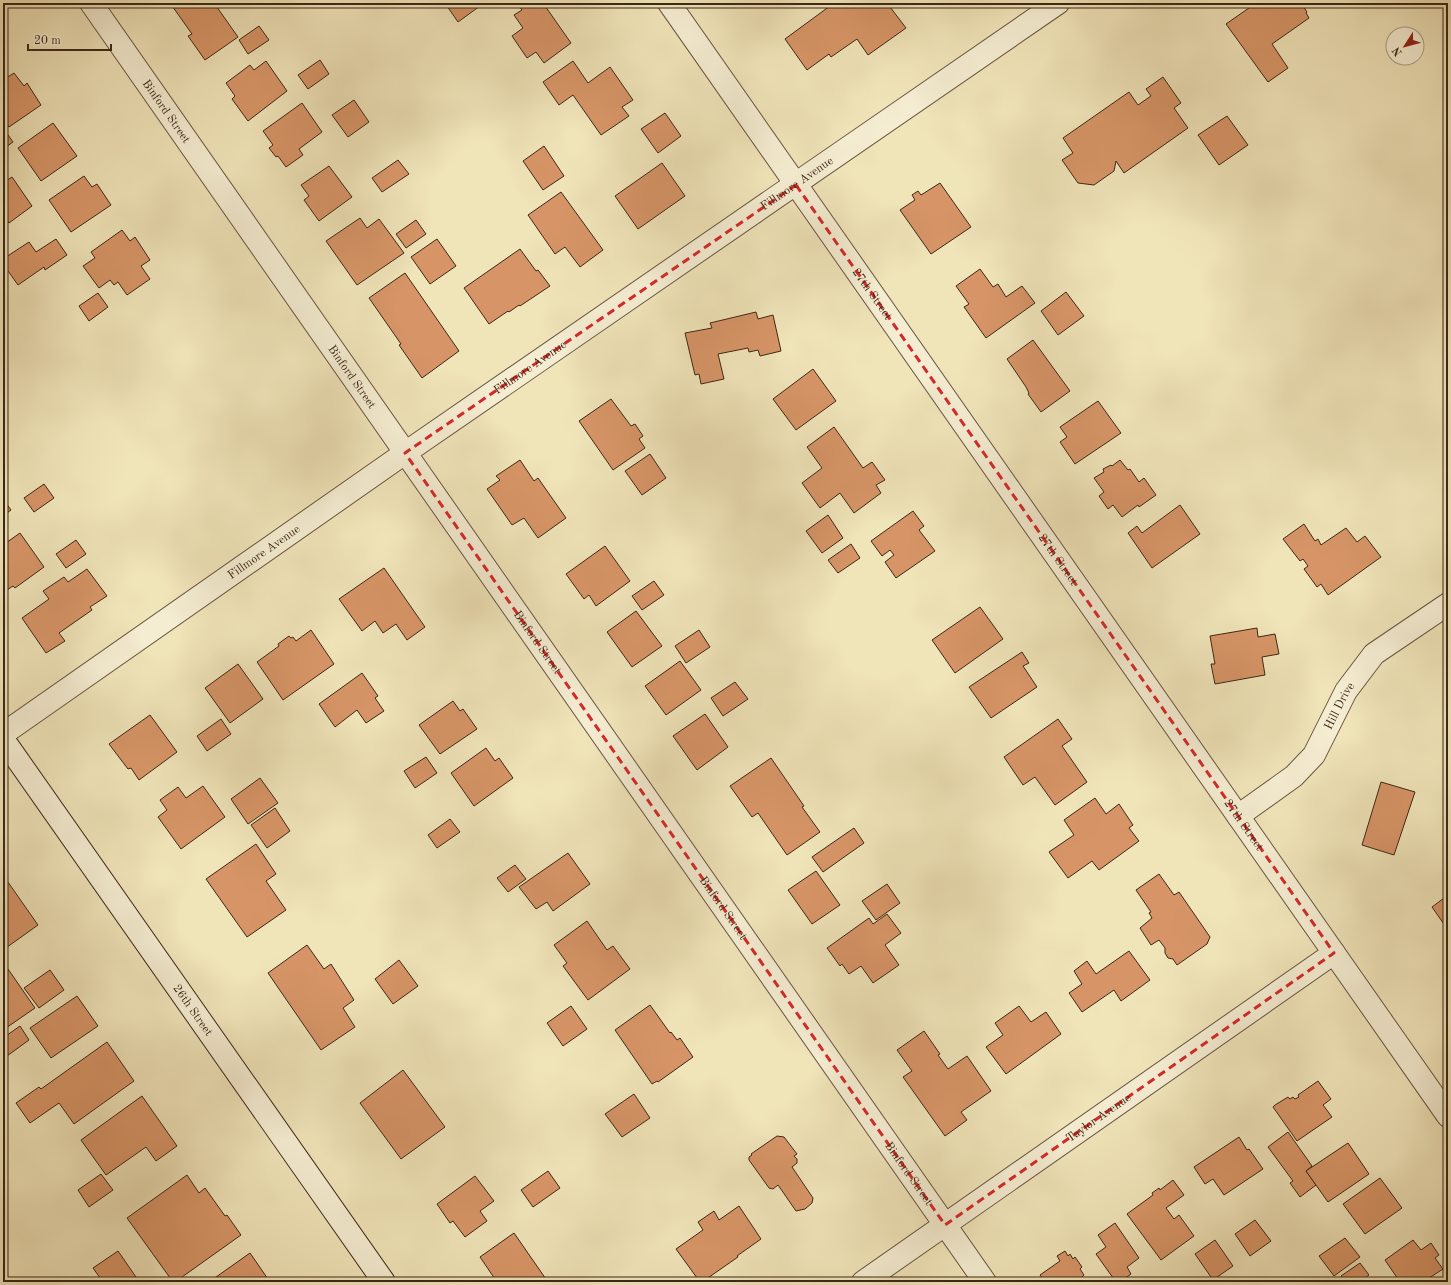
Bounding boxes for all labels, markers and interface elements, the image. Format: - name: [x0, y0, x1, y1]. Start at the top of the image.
- scale bar: [28, 26, 111, 52]
- north arrow: [1385, 26, 1425, 66]
- text: 20 m: [34, 35, 61, 47]
- text: N: [1391, 44, 1405, 58]
- street label: Binford Street: [140, 78, 192, 146]
- street label: Fillmore Avenue: [759, 155, 836, 213]
- street label: 27th Street: [850, 266, 894, 322]
- street label: Fillmore Avenue: [492, 338, 569, 397]
- street label: Binford Street: [325, 343, 378, 411]
- street label: Fillmore Avenue: [226, 523, 303, 582]
- street label: 27th Street: [1035, 532, 1080, 588]
- street label: Binford Street: [511, 609, 563, 677]
- street label: Hill Drive: [1323, 680, 1358, 732]
- street label: 27th Street: [1221, 797, 1265, 853]
- street label: Binford Street: [696, 875, 749, 942]
- street label: 26th Street: [170, 983, 214, 1038]
- street label: Taylor Avenue: [1064, 1092, 1134, 1145]
- street label: Binford Street: [882, 1140, 934, 1208]

